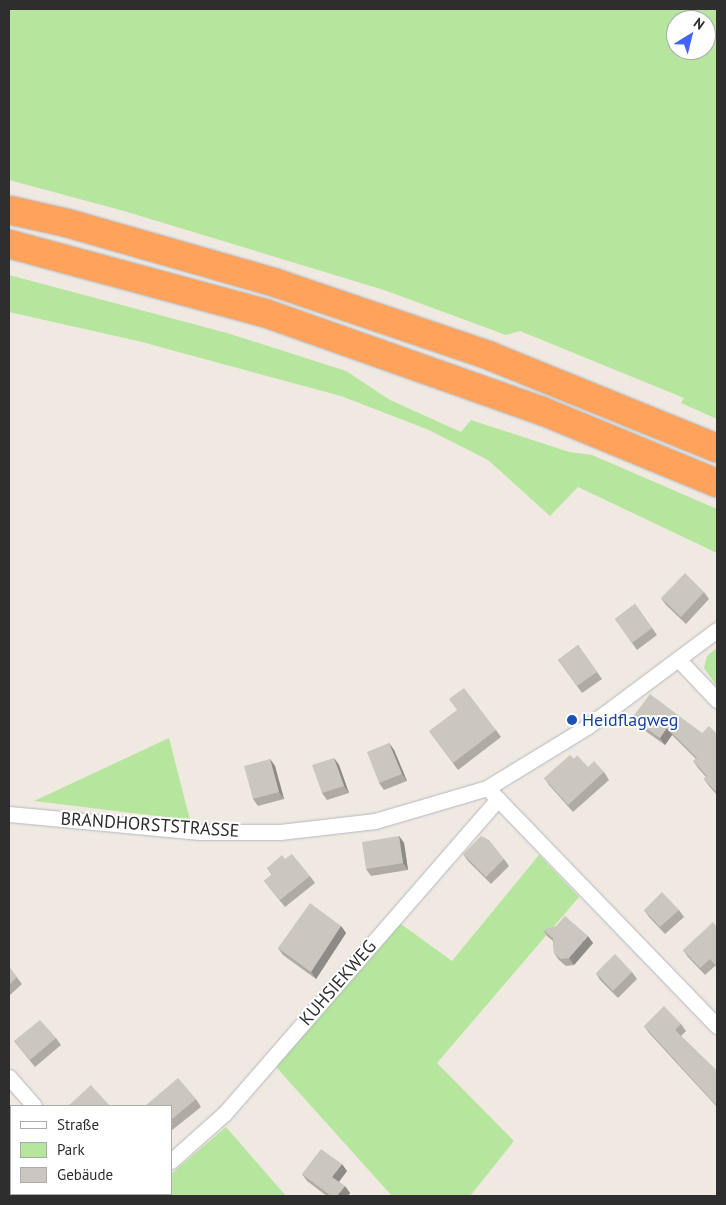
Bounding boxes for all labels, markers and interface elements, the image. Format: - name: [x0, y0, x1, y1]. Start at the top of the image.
- north arrow: [666, 10, 716, 60]
- text: N: [690, 14, 708, 34]
- place label: Heidflagweg: [582, 709, 678, 731]
- marker: Heidflagweg: [566, 714, 578, 726]
- street label: BRANDHORSTSTRASSE: [60, 808, 240, 842]
- street label: KUHSIEKWEG: [295, 936, 381, 1030]
- legend: [10, 1105, 172, 1195]
- text: Straße: [57, 1115, 99, 1134]
- text: Park: [57, 1140, 85, 1159]
- text: Gebäude: [57, 1165, 113, 1184]

